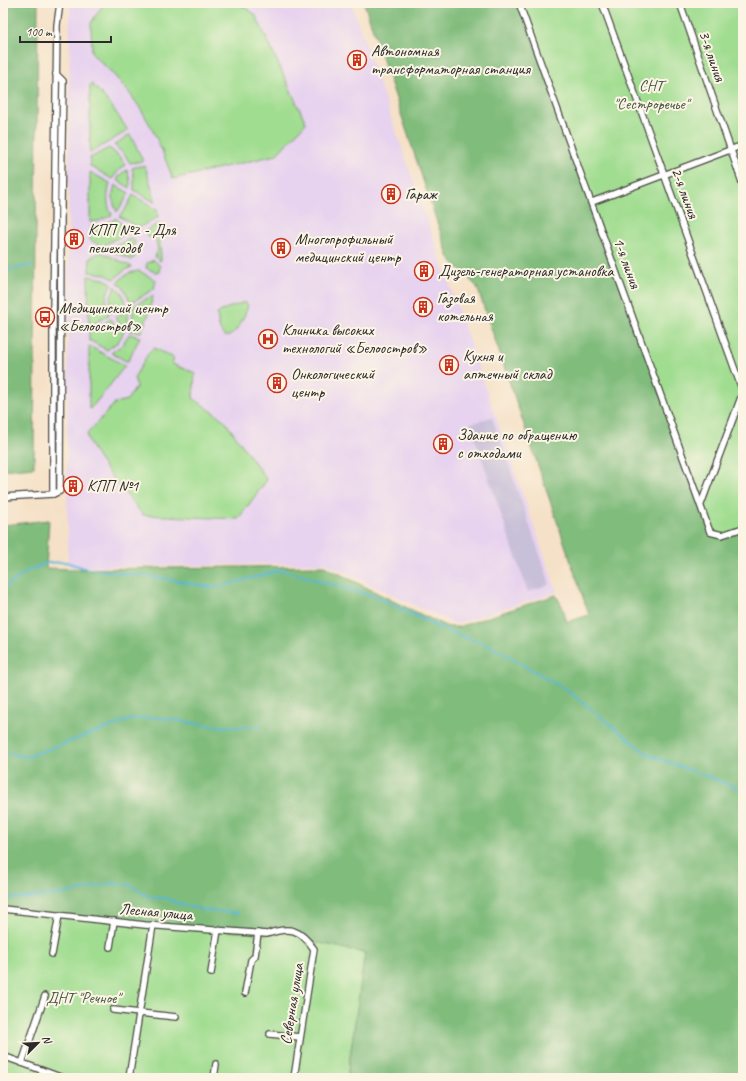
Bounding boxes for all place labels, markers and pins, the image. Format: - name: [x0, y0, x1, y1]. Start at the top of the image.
- place label: Автономная трансформаторная станция: [371, 41, 532, 79]
- building icon: Автономная трансформаторная станция: [346, 49, 368, 71]
- building icon: Гараж: [380, 183, 402, 205]
- place label: Гараж: [405, 184, 438, 204]
- place label: КПП №2 - Для пешеходов: [88, 220, 177, 258]
- building icon: КПП №2 - Для пешеходов: [63, 228, 85, 250]
- place label: Многопрофильный медицинский центр: [295, 229, 402, 267]
- building icon: Многопрофильный медицинский центр: [270, 237, 292, 259]
- building icon: Дизель-генераторная установка: [413, 260, 435, 282]
- place label: Дизель-генераторная установка: [438, 261, 614, 281]
- place label: Газовая котельная: [437, 288, 494, 326]
- building icon: Газовая котельная: [412, 296, 434, 318]
- place label: Медицинский центр «Белоостров»: [59, 298, 169, 336]
- bus stop icon: Медицинский центр «Белоостров»: [34, 306, 56, 328]
- place label: Клиника высоких технологий «Белоостров»: [282, 320, 427, 358]
- hospital icon: Клиника высоких технологий «Белоостров»: [257, 328, 279, 350]
- place label: Кухня и аптечный склад: [463, 346, 553, 384]
- building icon: Кухня и аптечный склад: [438, 354, 460, 376]
- place label: Онкологический центр: [291, 364, 376, 402]
- building icon: Онкологический центр: [266, 372, 288, 394]
- place label: Здание по обращению с отходами: [457, 425, 578, 463]
- building icon: Здание по обращению с отходами: [432, 433, 454, 455]
- building icon: КПП №1: [62, 475, 84, 497]
- place label: КПП №1: [87, 476, 139, 496]

